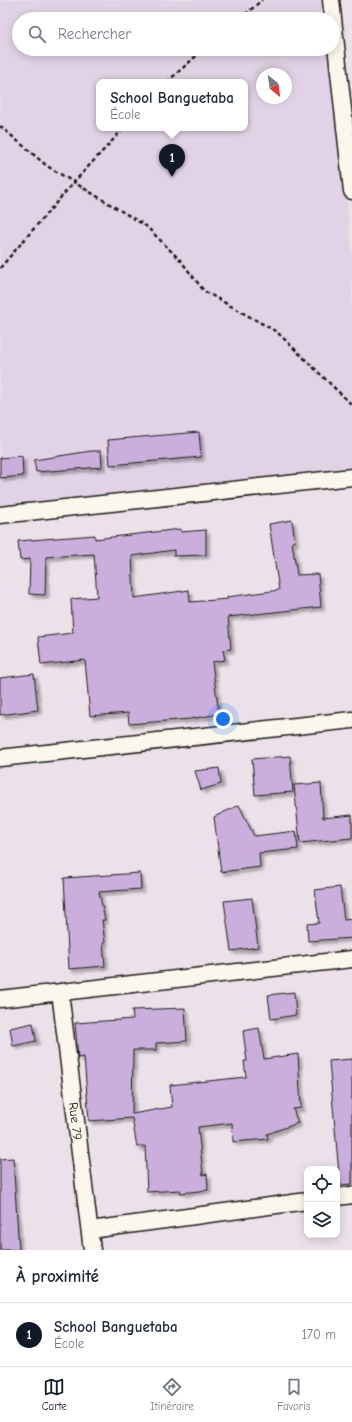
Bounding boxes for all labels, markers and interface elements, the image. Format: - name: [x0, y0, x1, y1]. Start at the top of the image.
- search box: [12, 12, 340, 56]
- icon: search: [26, 23, 48, 45]
- text: Rechercher: [58, 25, 131, 43]
- north arrow: [256, 68, 292, 104]
- popup: [96, 79, 248, 131]
- text: School Banguetaba: [110, 89, 234, 107]
- text: École: [110, 107, 141, 122]
- pin: 1: [159, 144, 185, 177]
- your location: [213, 709, 233, 729]
- street label: Rue 79: [66, 1101, 85, 1141]
- map controls: [304, 1166, 340, 1238]
- button: locate: [304, 1166, 340, 1202]
- button: layers: [304, 1202, 340, 1238]
- text: À proximité: [16, 1267, 99, 1286]
- text: School Banguetaba: [54, 1318, 178, 1336]
- text: 1: [26, 1327, 32, 1342]
- text: 170 m: [302, 1327, 336, 1342]
- text: École: [54, 1336, 84, 1351]
- tab: Carte: [42, 1376, 67, 1413]
- tab: Itinéraire: [150, 1376, 194, 1413]
- tab: Favoris: [277, 1376, 310, 1413]

